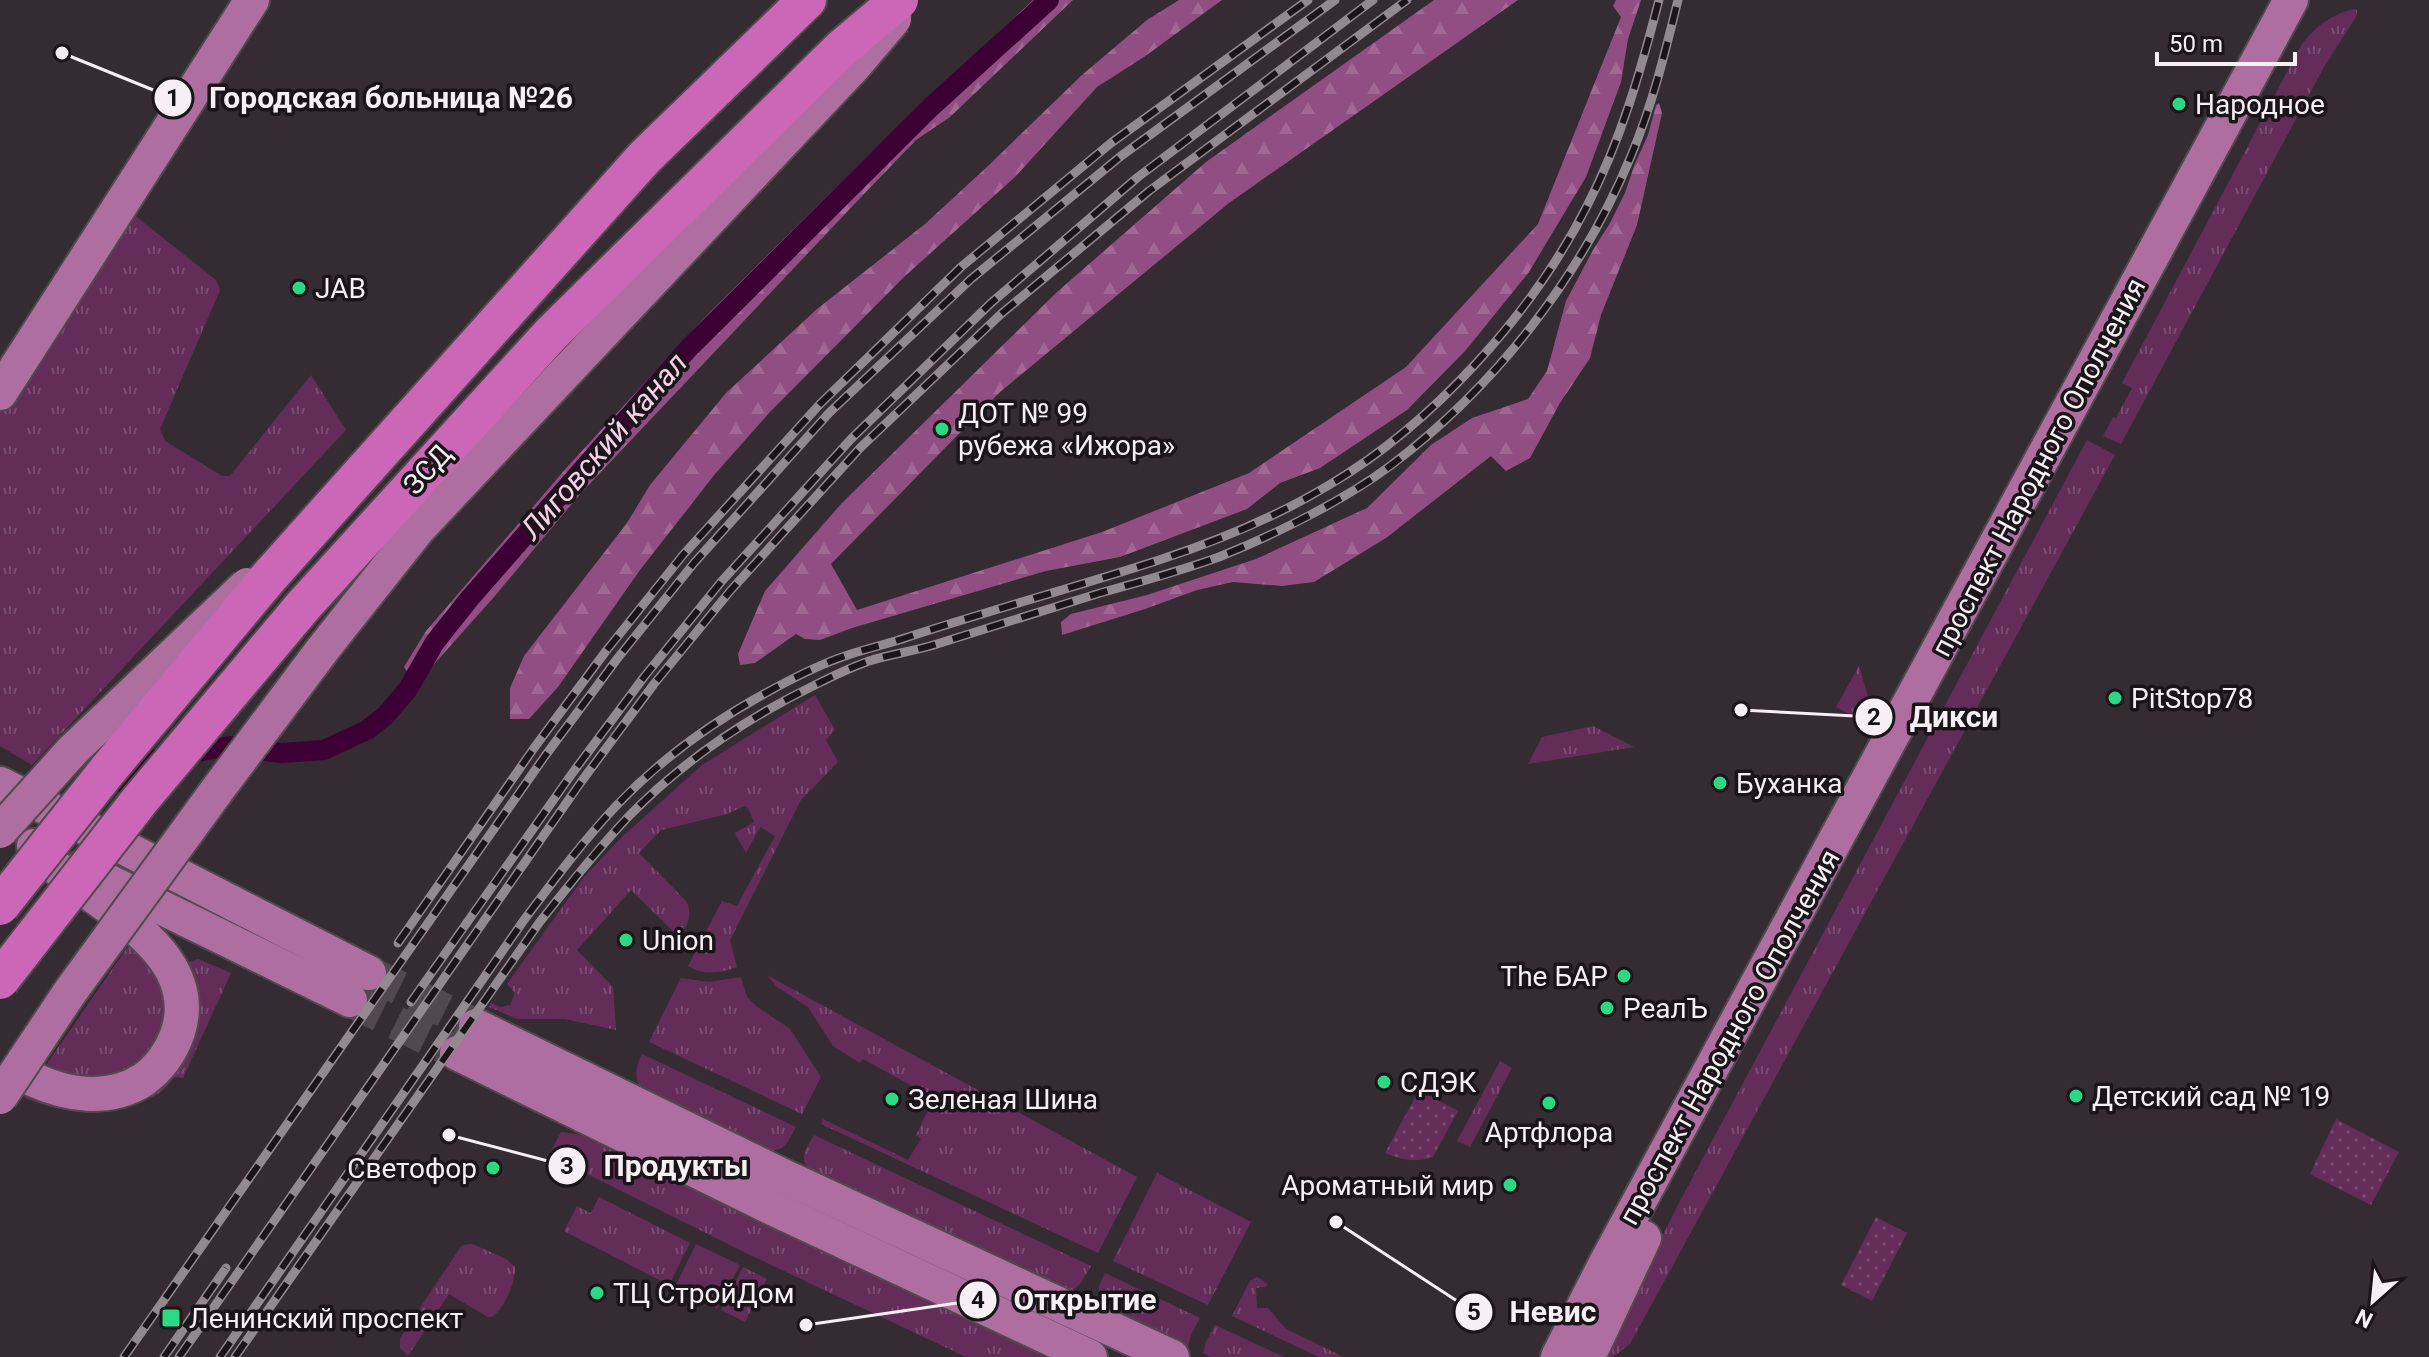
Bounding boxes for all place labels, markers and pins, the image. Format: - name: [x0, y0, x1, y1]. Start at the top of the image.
- callout: Городская больница №26: [153, 71, 589, 125]
- place label: Народное: [2195, 88, 2325, 121]
- marker: Народное: [2170, 95, 2188, 113]
- place label: JAB: [315, 272, 366, 305]
- marker: JAB: [290, 279, 308, 297]
- place label: ДОТ № 99 рубежа «Ижора»: [958, 397, 1175, 462]
- marker: ДОТ № 99 рубежа «Ижора»: [933, 420, 951, 438]
- place label: PitStop78: [2131, 682, 2253, 715]
- marker: PitStop78: [2106, 689, 2124, 707]
- callout: Дикси: [1854, 690, 2014, 744]
- place label: Буханка: [1736, 767, 1843, 800]
- marker: Буханка: [1711, 774, 1729, 792]
- place label: Union: [642, 924, 714, 957]
- marker: Union: [617, 931, 635, 949]
- place label: The БАР: [1500, 960, 1608, 993]
- marker: The БАР: [1615, 967, 1633, 985]
- place label: РеалЪ: [1623, 992, 1708, 1025]
- marker: РеалЪ: [1598, 999, 1616, 1017]
- place label: СДЭК: [1400, 1066, 1476, 1099]
- marker: СДЭК: [1375, 1073, 1393, 1091]
- place label: Детский сад № 19: [2092, 1080, 2330, 1113]
- place label: Зеленая Шина: [908, 1083, 1098, 1116]
- marker: Детский сад № 19: [2067, 1087, 2085, 1105]
- marker: Зеленая Шина: [883, 1090, 901, 1108]
- marker: Артфлора: [1540, 1094, 1558, 1112]
- place label: Артфлора: [1485, 1116, 1613, 1149]
- callout: Продукты: [547, 1139, 764, 1193]
- place label: Светофор: [347, 1152, 477, 1185]
- marker: Светофор: [484, 1159, 502, 1177]
- place label: Ароматный мир: [1281, 1169, 1494, 1202]
- marker: Ароматный мир: [1501, 1176, 1519, 1194]
- callout: Открытие: [958, 1273, 1173, 1327]
- place label: ТЦ СтройДом: [613, 1277, 794, 1310]
- marker: ТЦ СтройДом: [588, 1284, 606, 1302]
- callout: Невис: [1454, 1285, 1613, 1339]
- place label: Ленинский проспект: [189, 1302, 463, 1335]
- marker: Ленинский проспект: [160, 1307, 182, 1329]

